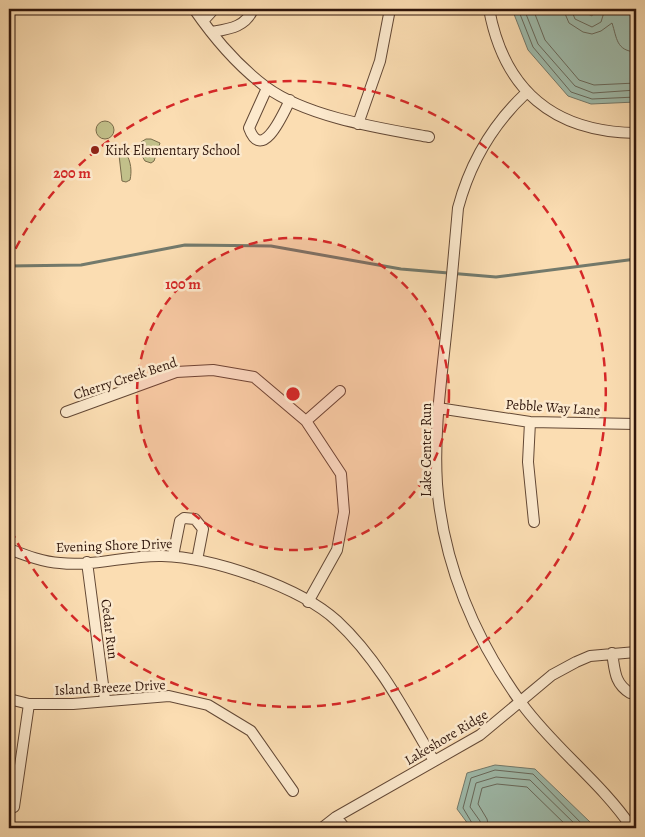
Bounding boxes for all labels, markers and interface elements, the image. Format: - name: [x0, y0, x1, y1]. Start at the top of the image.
- place label: Kirk Elementary School: [105, 141, 241, 160]
- marker: Kirk Elementary School: [89, 144, 101, 156]
- text: 200 m: [53, 163, 91, 183]
- text: 100 m: [165, 274, 201, 294]
- street label: Cherry Creek Bend: [71, 353, 180, 404]
- centre of rings: [284, 385, 302, 403]
- street label: Pebble Way Lane: [505, 395, 601, 420]
- street label: Lake Center Run: [417, 403, 436, 497]
- street label: Evening Shore Drive: [55, 534, 173, 557]
- street label: Cedar Run: [96, 598, 123, 660]
- street label: Island Breeze Drive: [54, 675, 166, 700]
- street label: Lakeshore Ridge: [401, 705, 491, 770]

